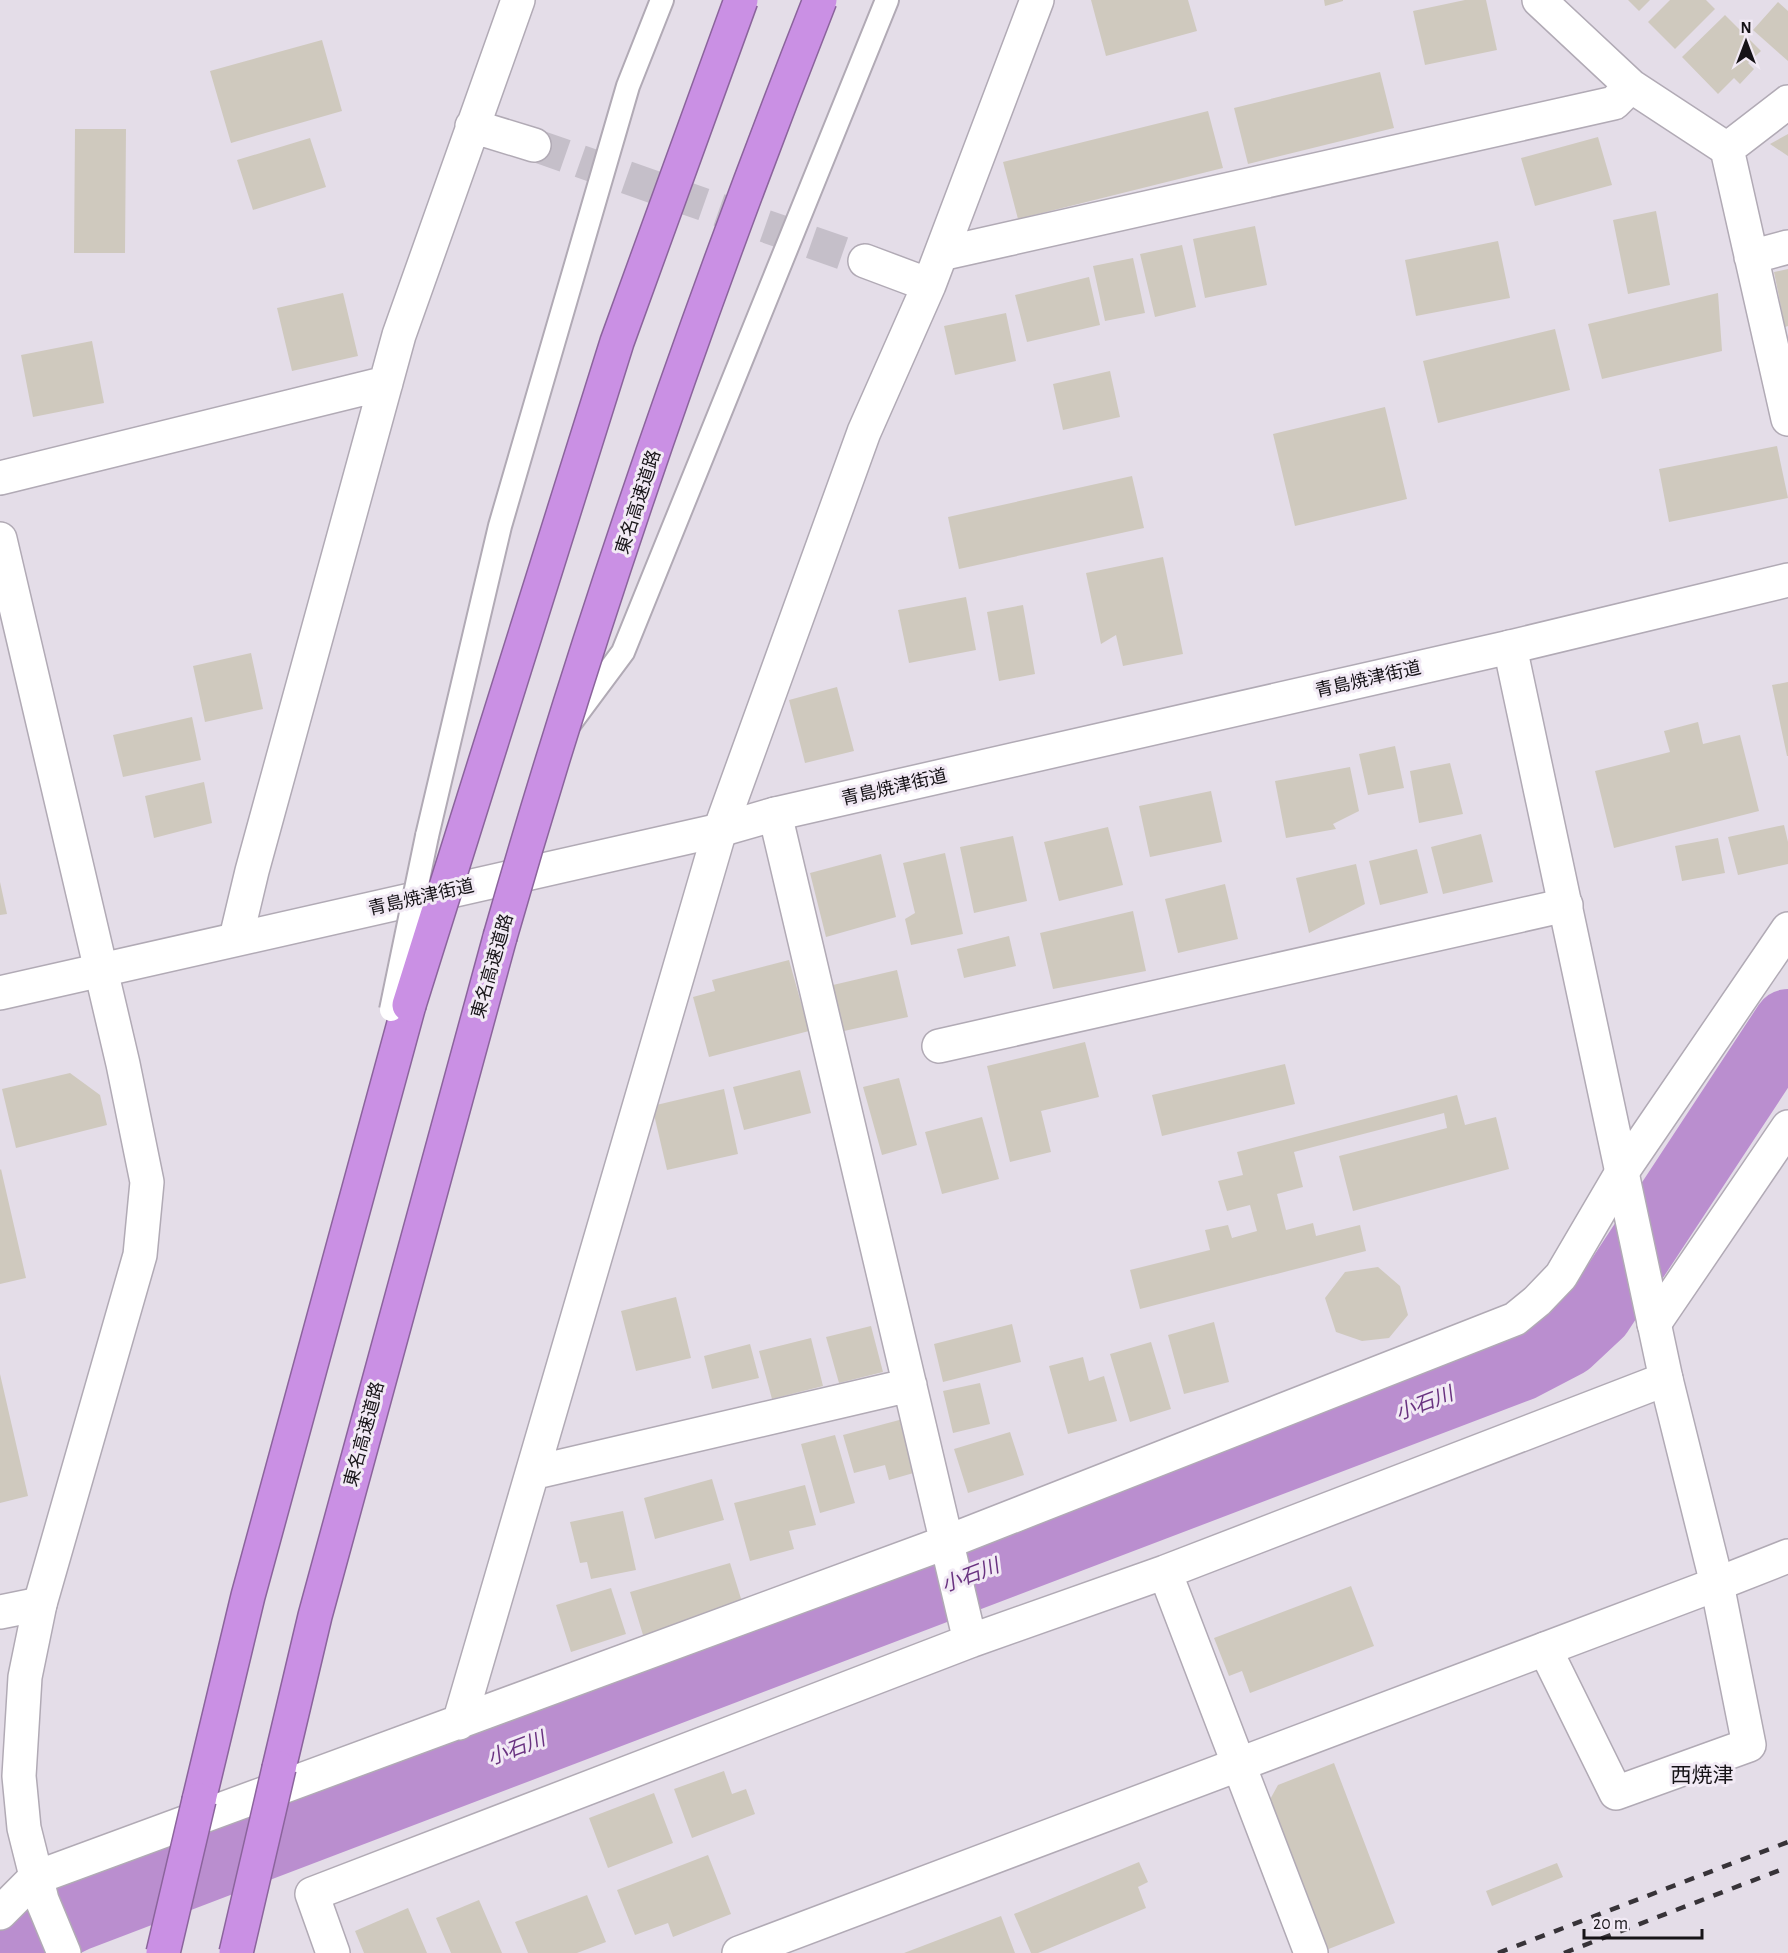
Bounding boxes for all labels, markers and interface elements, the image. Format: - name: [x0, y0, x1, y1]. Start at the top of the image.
- north arrow: [1716, 12, 1776, 72]
- text: N: [1740, 20, 1752, 36]
- street label: 東名高速道路: [612, 448, 664, 556]
- street label: 青島焼津街道: [1313, 657, 1423, 701]
- street label: 青島焼津街道: [839, 765, 949, 809]
- street label: 青島焼津街道: [366, 875, 476, 919]
- street label: 東名高速道路: [468, 911, 516, 1021]
- street label: 東名高速道路: [340, 1379, 388, 1489]
- water label: 小石川: [1392, 1382, 1458, 1424]
- water label: 小石川: [938, 1554, 1004, 1596]
- water label: 小石川: [484, 1727, 550, 1769]
- district label: 西焼津: [1671, 1764, 1734, 1786]
- scale bar: [1584, 1902, 1702, 1940]
- text: 20 m: [1593, 1915, 1628, 1933]

